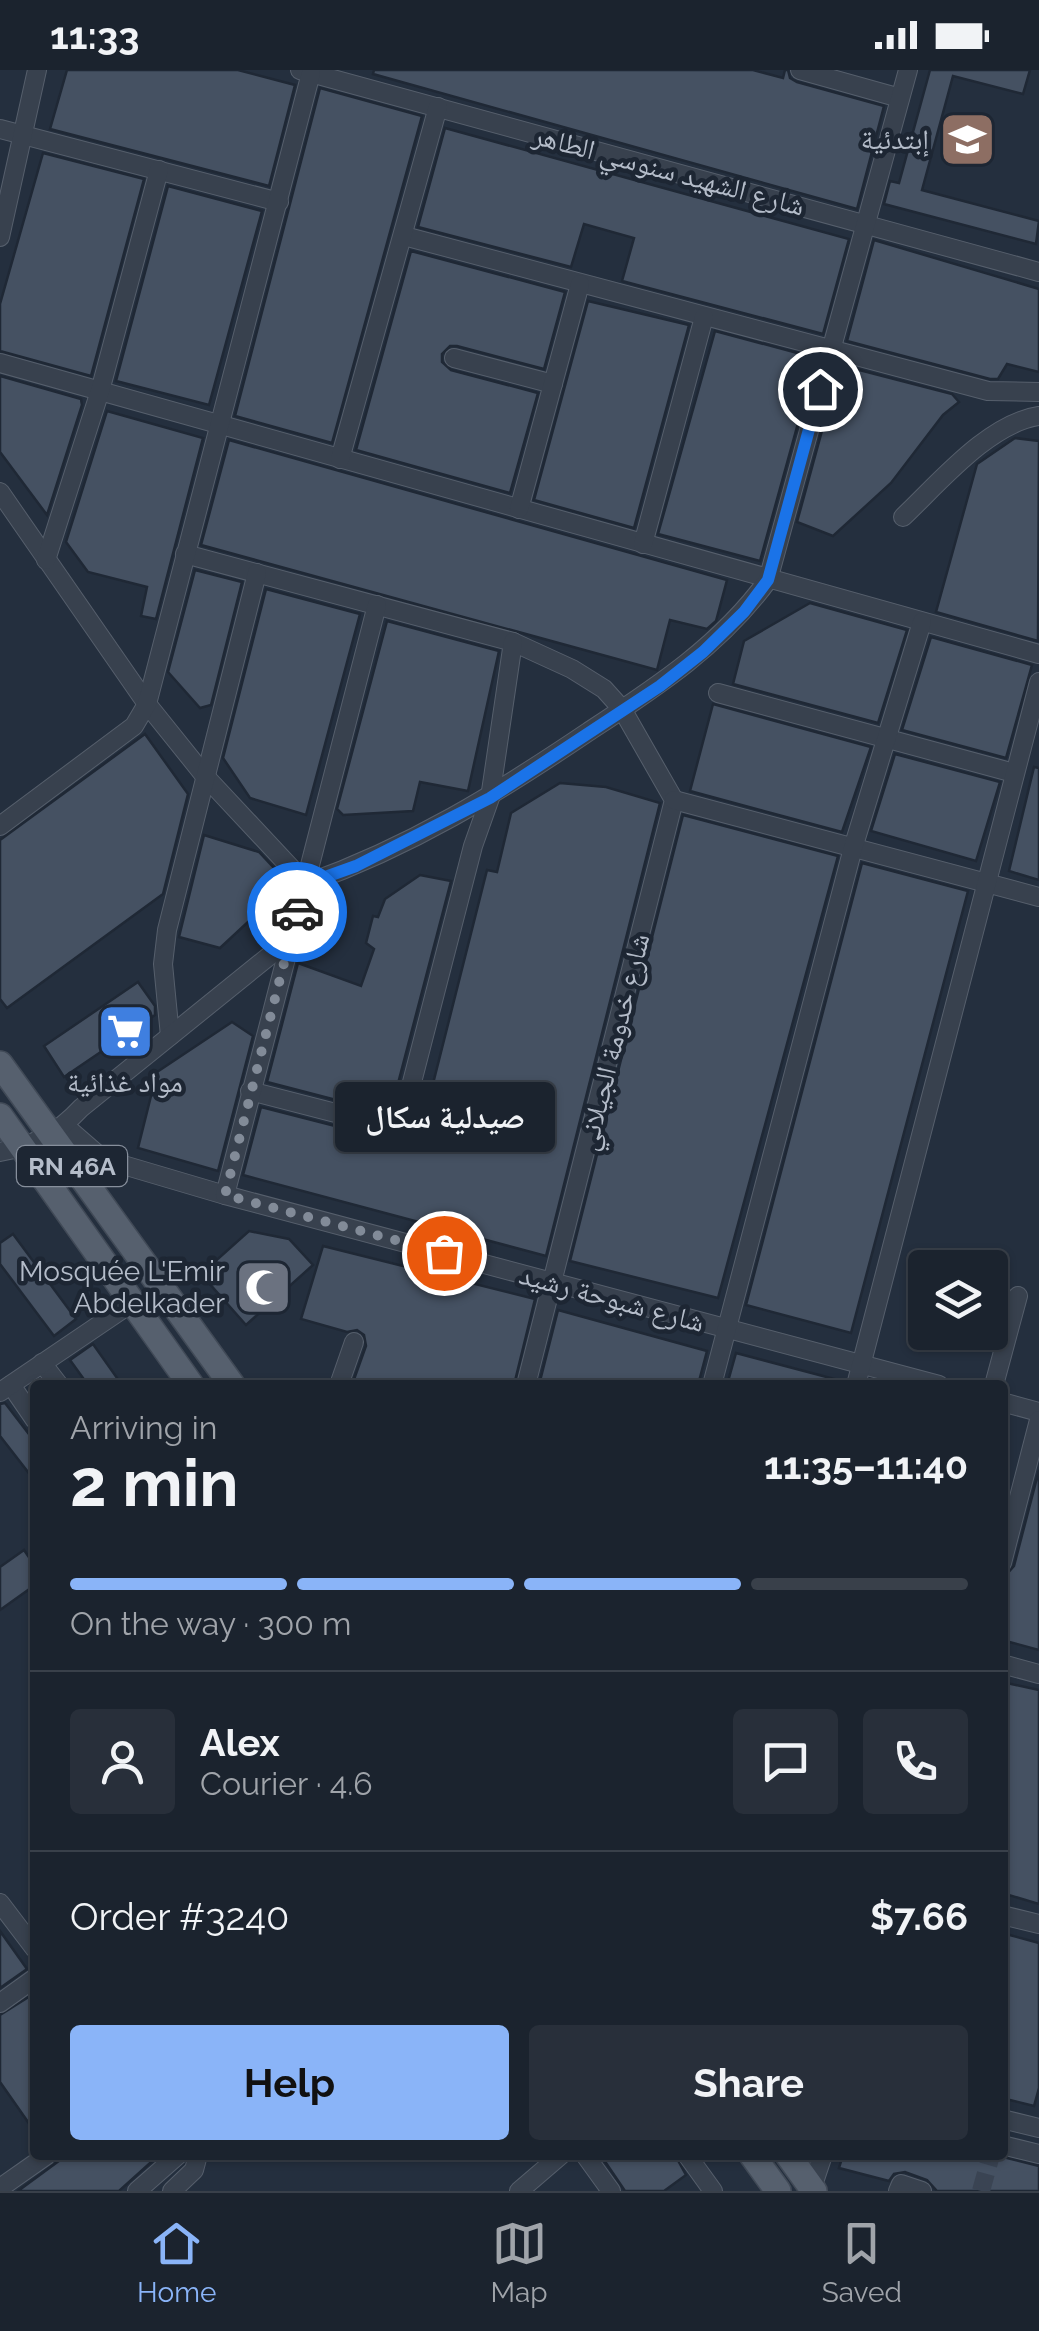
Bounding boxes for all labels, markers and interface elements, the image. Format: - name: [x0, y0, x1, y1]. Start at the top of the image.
- text: 11:33: [50, 13, 139, 58]
- school or university icon: إبتدئية: [938, 109, 998, 169]
- street label: شارع الشهيد سنوسي الطاهر: [527, 118, 808, 229]
- place label: إبتدئية: [861, 123, 929, 157]
- pin: [778, 347, 863, 432]
- icon: home: [793, 362, 848, 417]
- courier: [247, 862, 347, 962]
- icon: car: [270, 885, 325, 940]
- street label: شارع خدومة الجيلاني: [571, 930, 662, 1156]
- supermarket icon: مواد غذائية: [95, 1001, 155, 1061]
- place label: مواد غذائية: [67, 1066, 183, 1099]
- callout: صيدلية سكال: [334, 1083, 554, 1153]
- text: صيدلية سكال: [365, 1098, 525, 1135]
- road number: RN 46A: [17, 1146, 127, 1186]
- pin: [402, 1211, 487, 1296]
- icon: bag: [417, 1226, 472, 1281]
- map controls: [908, 1250, 1008, 1350]
- button: layers: [908, 1250, 1008, 1350]
- place label: Mosquée L'Emir Abdelkader: [19, 1255, 225, 1320]
- mosque icon: Mosquée L'Emir Abdelkader: [234, 1257, 294, 1317]
- street label: شارع شبوحة رشيد: [515, 1258, 708, 1340]
- text: Arriving in: [70, 1409, 217, 1446]
- text: 11:35–11:40: [764, 1443, 968, 1488]
- text: 2 min: [70, 1445, 239, 1521]
- text: On the way · 300 m: [70, 1605, 351, 1642]
- button: person: [70, 1709, 175, 1814]
- button: chat: [733, 1709, 838, 1814]
- button: phone: [863, 1709, 968, 1814]
- text: Alex: [200, 1720, 280, 1765]
- text: Courier · 4.6: [200, 1765, 373, 1802]
- text: Order #3240: [70, 1894, 289, 1939]
- text: $7.66: [870, 1894, 968, 1939]
- button: Help: [70, 2025, 509, 2140]
- button: Share: [529, 2025, 968, 2140]
- tab: Home: [137, 2216, 216, 2309]
- tab: Map: [491, 2216, 548, 2309]
- tab: Saved: [822, 2216, 902, 2309]

